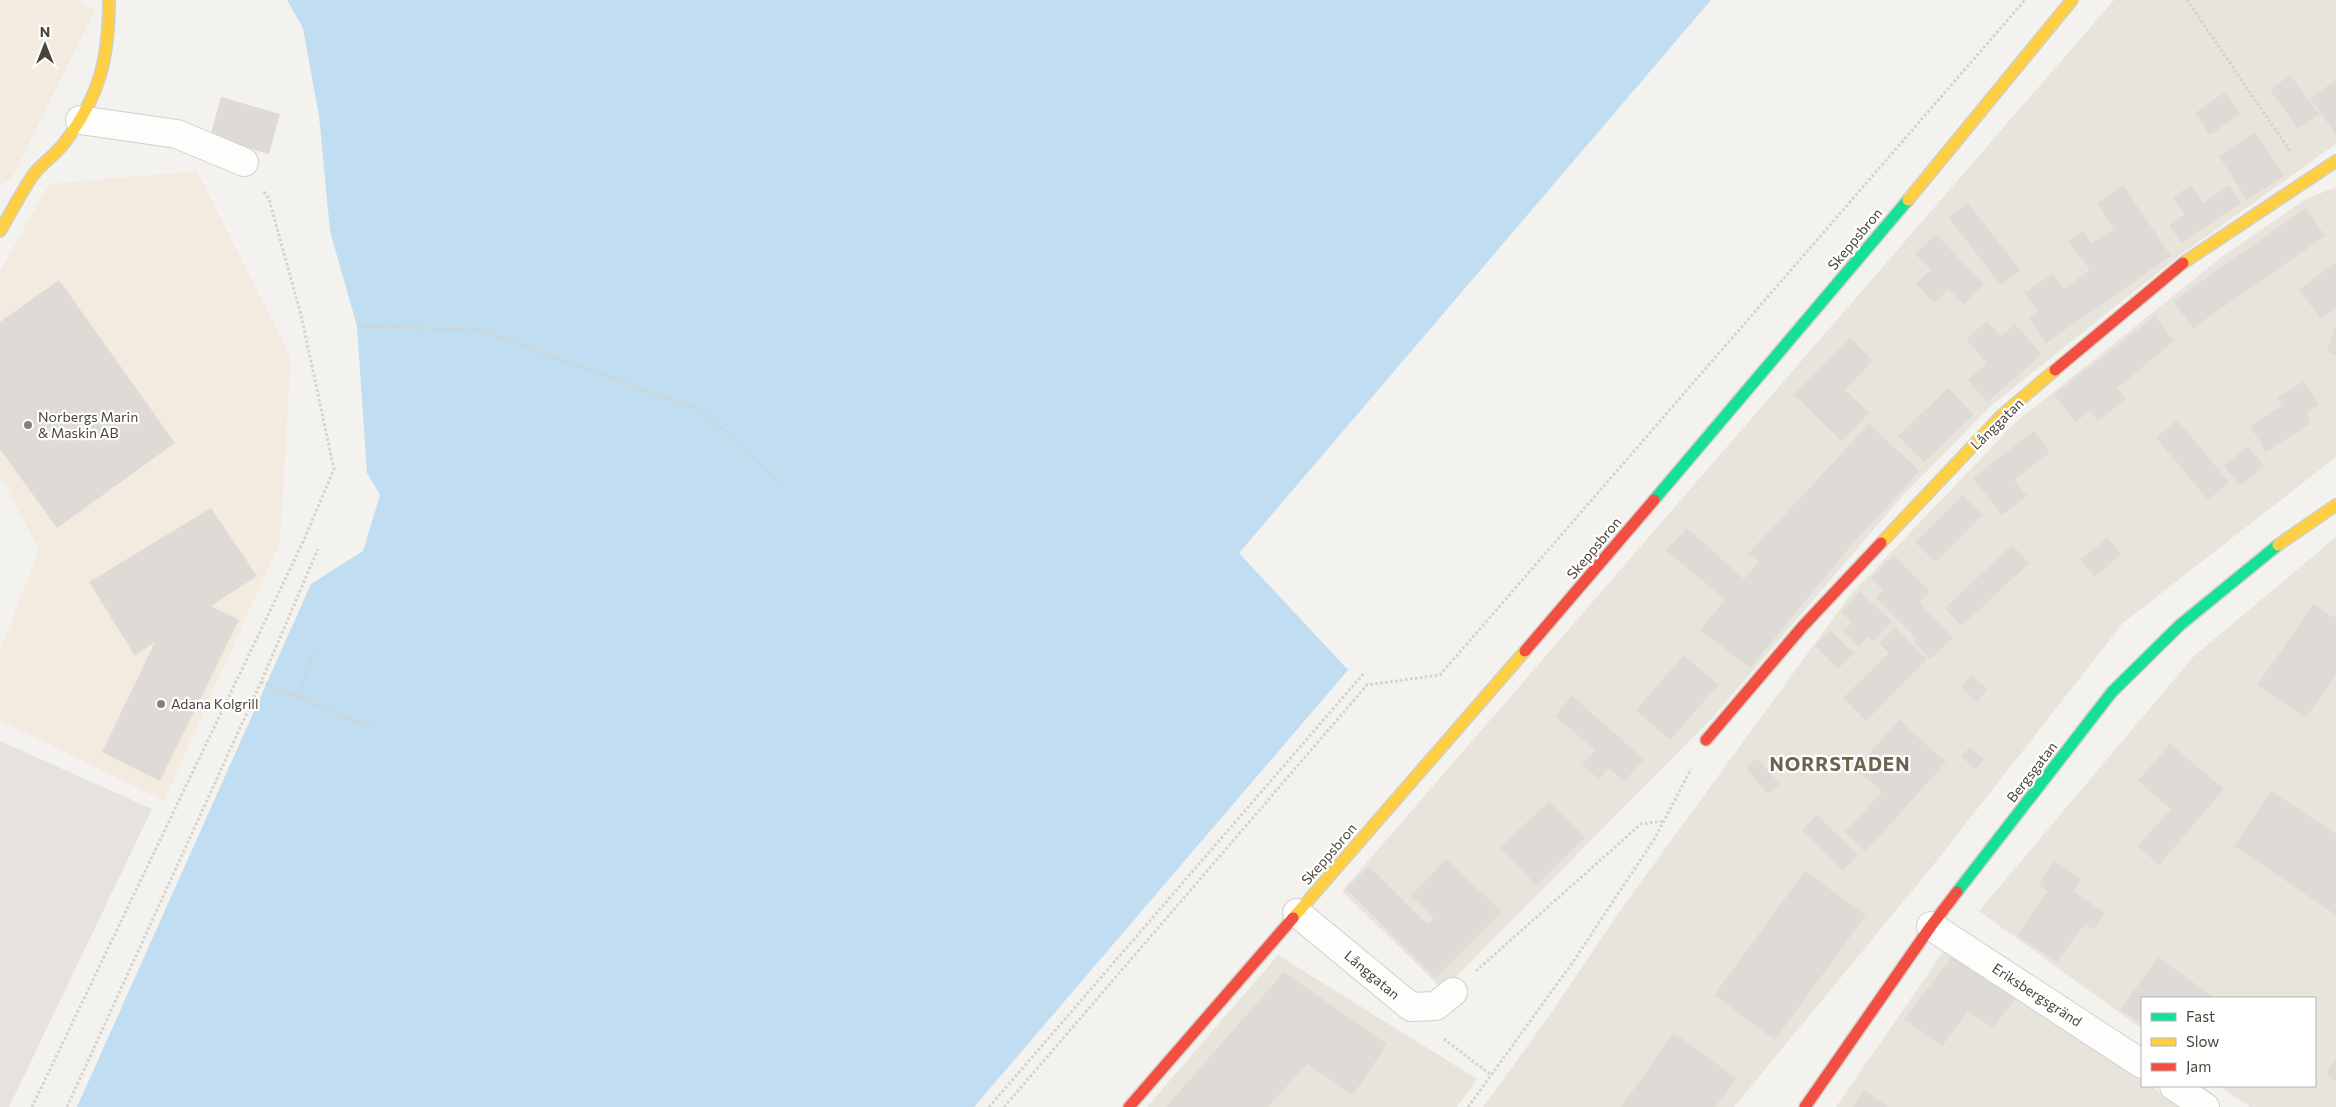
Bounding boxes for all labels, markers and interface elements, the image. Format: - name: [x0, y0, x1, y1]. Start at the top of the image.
- north arrow: [20, 20, 70, 70]
- text: N: [40, 23, 50, 40]
- street label: Skeppsbron: [1824, 204, 1885, 273]
- street label: Långgatan: [1967, 394, 2027, 453]
- place label: Norbergs Marin & Maskin AB: [38, 408, 138, 441]
- marker: Norbergs Marin & Maskin AB: [22, 419, 34, 431]
- street label: Skeppsbron: [1563, 513, 1624, 582]
- place label: Adana Kolgrill: [171, 695, 258, 712]
- marker: Adana Kolgrill: [155, 698, 167, 710]
- street label: Bergsgatan: [2003, 738, 2060, 805]
- district label: NORRSTADEN: [1770, 752, 1910, 775]
- street label: Skeppsbron: [1297, 820, 1360, 888]
- street label: Långgatan: [1341, 947, 1403, 1003]
- street label: Eriksbergsgränd: [1989, 959, 2085, 1030]
- legend: [2141, 997, 2316, 1087]
- text: Fast: [2186, 1007, 2215, 1025]
- text: Slow: [2186, 1032, 2219, 1050]
- text: Jam: [2186, 1057, 2211, 1075]

